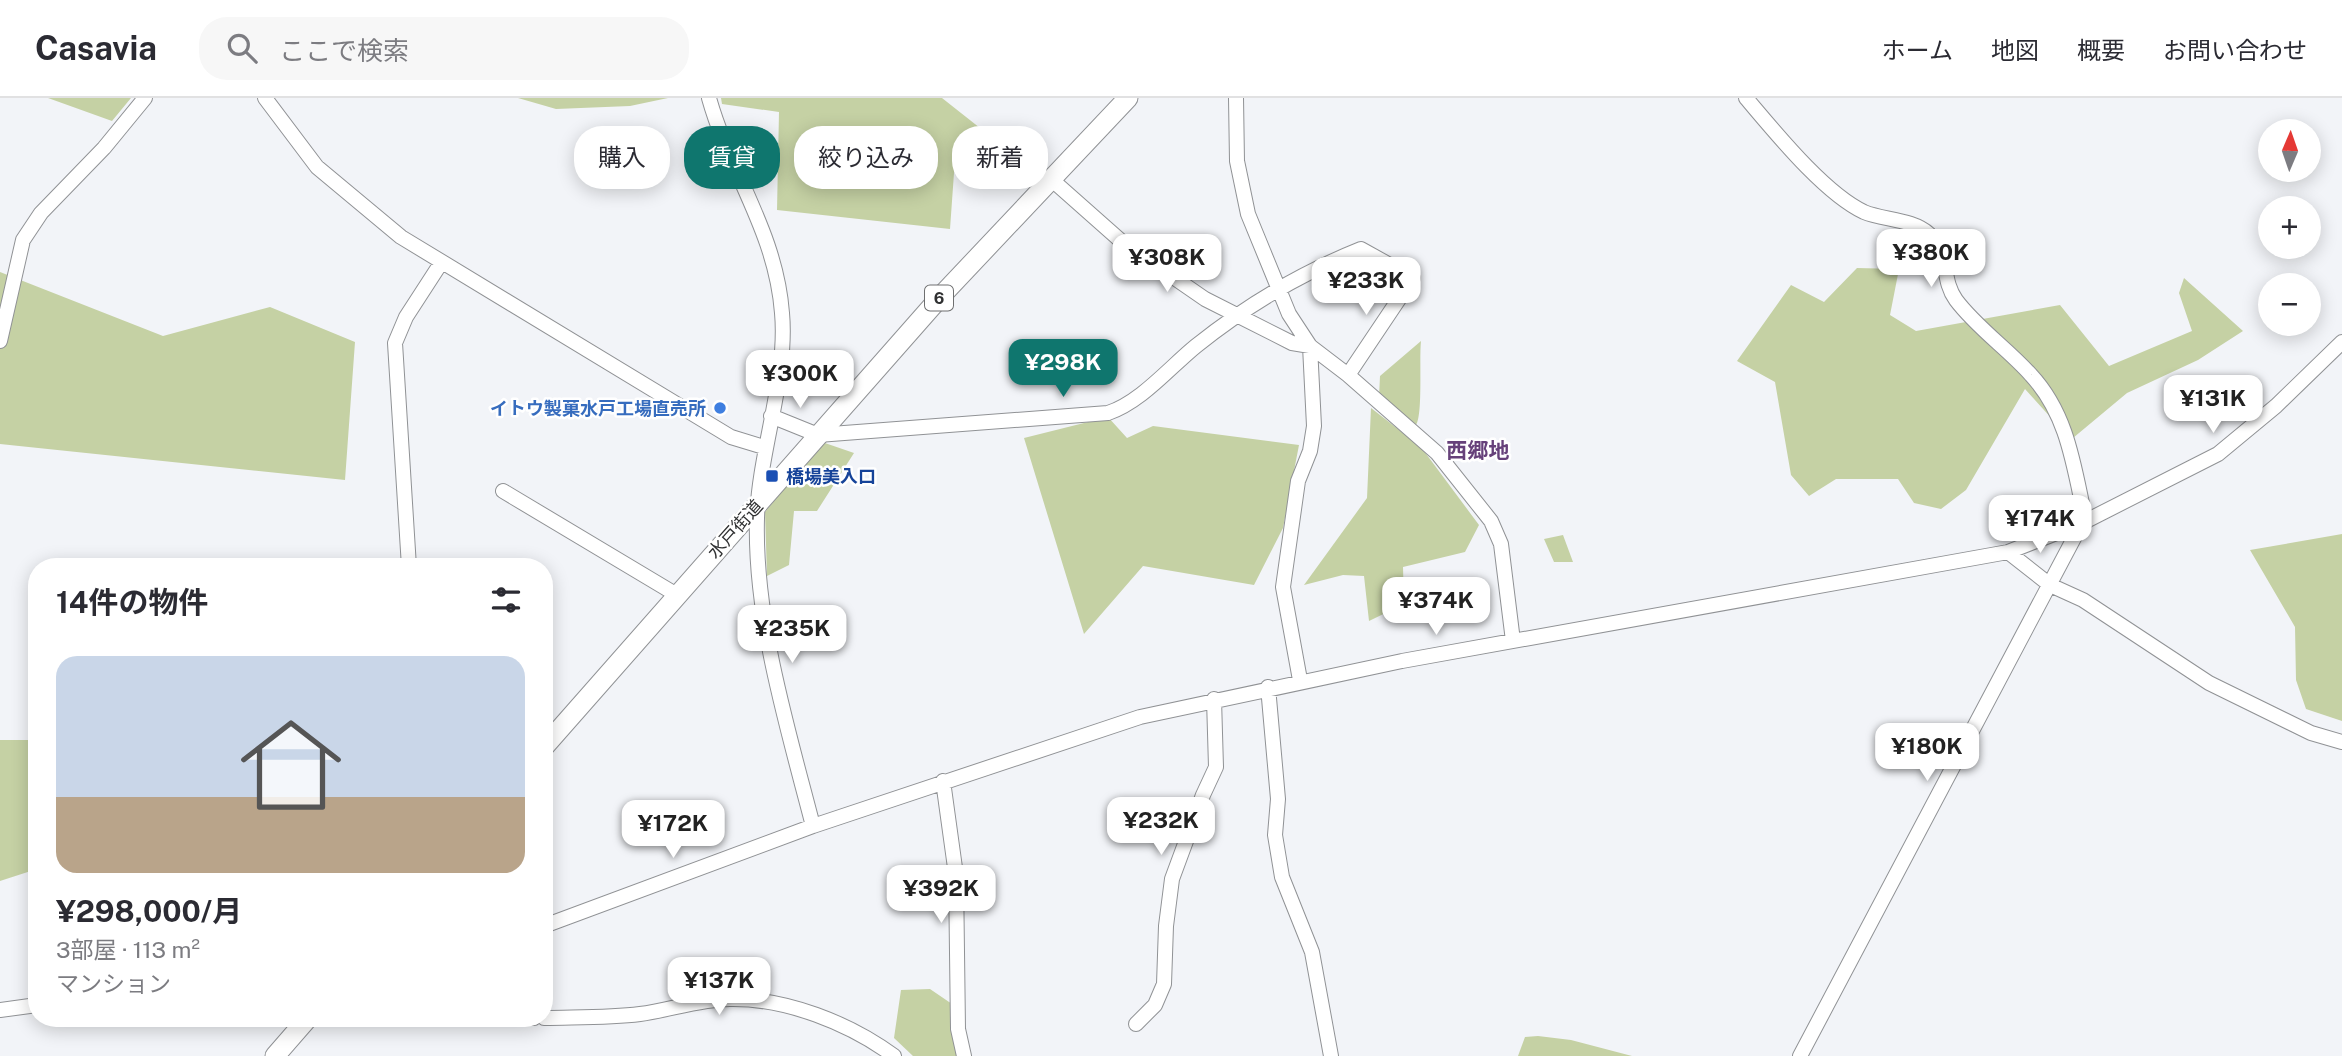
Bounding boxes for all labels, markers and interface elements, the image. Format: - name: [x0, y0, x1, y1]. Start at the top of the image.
- search box: [199, 17, 689, 80]
- text: Casavia: [35, 29, 157, 67]
- icon: search: [223, 29, 261, 67]
- text: ここで検索: [279, 35, 409, 66]
- text: ホーム: [1882, 36, 1953, 64]
- text: 地図: [1991, 36, 2039, 64]
- text: 概要: [2077, 36, 2125, 64]
- text: お問い合わせ: [2163, 36, 2307, 64]
- north arrow: [2258, 119, 2320, 182]
- map controls: [2258, 119, 2321, 336]
- chip: 購入: [574, 126, 670, 189]
- chip: 賃貸: [684, 126, 780, 189]
- chip: 絞り込み: [794, 126, 938, 189]
- chip: 新着: [952, 126, 1048, 189]
- button: +: [2258, 196, 2321, 259]
- pin: ¥380K: [1882, 230, 1980, 289]
- pin: ¥308K: [1118, 234, 1216, 294]
- text: ¥380K: [1892, 238, 1970, 265]
- text: ¥308K: [1128, 243, 1206, 270]
- pin: ¥233K: [1317, 258, 1415, 317]
- text: ¥233K: [1328, 266, 1404, 293]
- button: −: [2258, 273, 2321, 336]
- road number: 6: [925, 286, 953, 310]
- pin: ¥298K: [1014, 340, 1112, 399]
- text: ¥298K: [1025, 348, 1101, 375]
- pin: ¥300K: [751, 350, 849, 410]
- text: ¥300K: [762, 359, 838, 386]
- pin: ¥131K: [2164, 376, 2262, 435]
- text: ¥131K: [2180, 384, 2246, 411]
- place label: イトウ製菓水戸工場直売所: [490, 398, 706, 419]
- marker: イトウ製菓水戸工場直売所: [712, 400, 728, 416]
- district label: 西郷地: [1447, 438, 1510, 463]
- place label: 橋場美入口: [786, 466, 876, 487]
- marker: 橋場美入口: [764, 468, 780, 484]
- street label: 水戸街道: [703, 495, 767, 563]
- pin: ¥174K: [1991, 496, 2089, 555]
- text: ¥174K: [2005, 504, 2075, 531]
- pin: ¥374K: [1387, 578, 1485, 637]
- icon: filters: [487, 581, 525, 619]
- text: 14件の物件: [56, 584, 209, 620]
- text: ¥374K: [1398, 586, 1474, 613]
- pin: ¥235K: [743, 606, 841, 665]
- text: ¥235K: [753, 614, 831, 641]
- icon: home: [228, 702, 354, 828]
- pin: ¥180K: [1878, 724, 1976, 783]
- text: ¥180K: [1891, 732, 1963, 759]
- pin: ¥232K: [1112, 798, 1210, 857]
- pin: ¥172K: [624, 800, 722, 860]
- text: ¥232K: [1123, 806, 1199, 833]
- text: ¥172K: [638, 809, 708, 836]
- pin: ¥392K: [892, 866, 990, 925]
- text: ¥392K: [903, 874, 979, 901]
- text: ¥298,000/月: [56, 893, 242, 929]
- text: 3部屋 · 113 m²: [56, 936, 200, 963]
- pin: ¥137K: [670, 958, 768, 1017]
- text: ¥137K: [684, 966, 754, 993]
- text: マンション: [56, 970, 171, 997]

